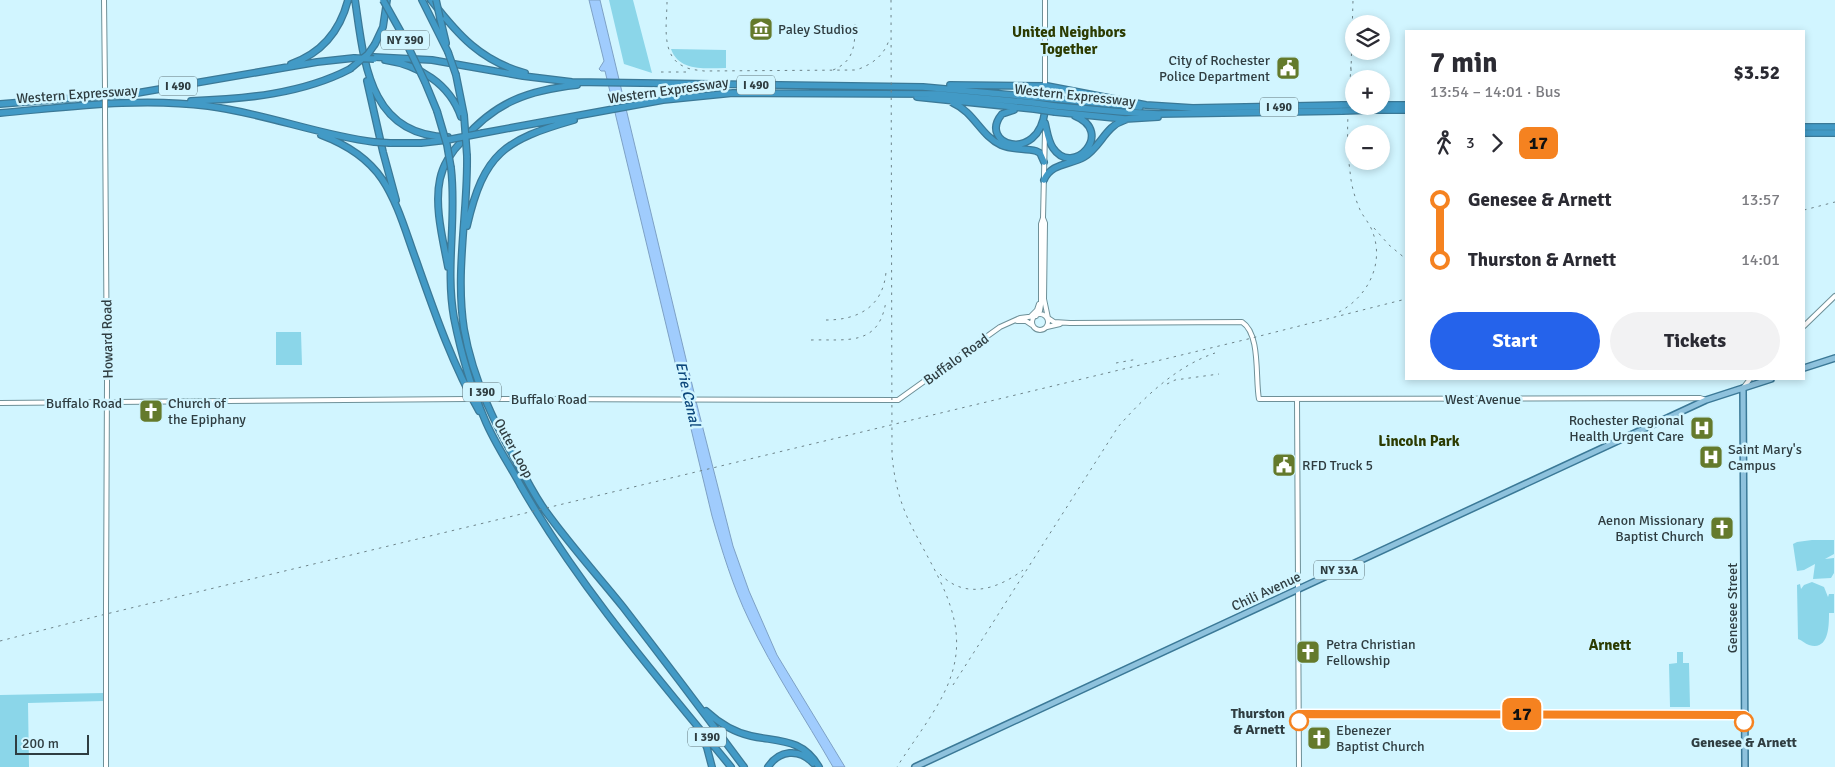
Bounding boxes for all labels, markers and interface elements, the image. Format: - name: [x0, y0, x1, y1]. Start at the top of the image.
- map controls: [1345, 15, 1390, 170]
- button: layers: [1345, 15, 1390, 60]
- museum icon: Paley Studios: [748, 16, 774, 42]
- place label: Paley Studios: [778, 21, 858, 38]
- district label: United Neighbors Together: [1012, 23, 1126, 58]
- road number: NY 390: [381, 30, 429, 50]
- text: 7 min: [1430, 46, 1498, 80]
- place label: City of Rochester Police Department: [1159, 52, 1271, 85]
- public building icon: City of Rochester Police Department: [1275, 55, 1301, 81]
- text: $3.52: [1734, 61, 1780, 85]
- button: +: [1345, 70, 1390, 115]
- street label: Western Expressway: [607, 74, 730, 107]
- road number: I 490: [159, 76, 197, 95]
- road number: I 490: [737, 76, 775, 94]
- street label: Western Expressway: [1014, 81, 1137, 110]
- street label: Western Expressway: [16, 82, 139, 107]
- text: 13:54 – 14:01 · Bus: [1430, 82, 1561, 102]
- road number: I 490: [1260, 98, 1298, 116]
- button: −: [1345, 125, 1390, 170]
- icon: walk: [1430, 129, 1458, 157]
- icon: forward: [1483, 129, 1511, 157]
- text: 17: [1529, 132, 1548, 154]
- text: 3: [1466, 133, 1475, 153]
- text: Genesee & Arnett: [1468, 188, 1612, 212]
- text: 13:57: [1741, 190, 1780, 210]
- text: Thurston & Arnett: [1468, 248, 1616, 272]
- text: 14:01: [1741, 250, 1780, 270]
- street label: Howard Road: [98, 299, 117, 379]
- button: Start: [1430, 312, 1600, 370]
- button: Tickets: [1610, 312, 1780, 370]
- street label: Buffalo Road: [920, 330, 992, 389]
- water label: Erie Canal: [672, 360, 705, 430]
- road number: I 390: [463, 382, 501, 402]
- street label: Buffalo Road: [511, 391, 587, 408]
- street label: West Avenue: [1445, 391, 1521, 408]
- street label: Buffalo Road: [46, 395, 122, 412]
- place label: Church of the Epiphany: [168, 395, 246, 428]
- church icon: Church of the Epiphany: [138, 398, 164, 424]
- place label: Rochester Regional Health Urgent Care: [1569, 412, 1684, 445]
- street label: Outer Loop: [490, 415, 537, 481]
- hospital icon: Rochester Regional Health Urgent Care: [1689, 415, 1715, 441]
- district label: Lincoln Park: [1378, 432, 1460, 450]
- place label: Saint Mary's Campus: [1728, 441, 1802, 474]
- hospital icon: Saint Mary's Campus: [1698, 444, 1724, 470]
- public building icon: RFD Truck 5: [1271, 452, 1297, 478]
- place label: RFD Truck 5: [1302, 457, 1373, 474]
- place label: Aenon Missionary Baptist Church: [1598, 512, 1704, 545]
- church icon: Aenon Missionary Baptist Church: [1709, 515, 1735, 541]
- road number: NY 33A: [1314, 560, 1364, 580]
- street label: Genesee Street: [1724, 563, 1741, 653]
- street label: Chili Avenue: [1229, 568, 1304, 615]
- place label: Petra Christian Fellowship: [1326, 636, 1416, 669]
- district label: Arnett: [1589, 636, 1632, 654]
- church icon: Petra Christian Fellowship: [1295, 639, 1321, 665]
- line badge: 17: [1500, 698, 1544, 730]
- text: 17: [1512, 703, 1532, 725]
- place label: Thurston & Arnett: [1231, 705, 1286, 738]
- marker: Thurston & Arnett: [1289, 711, 1309, 731]
- marker: Genesee & Arnett: [1734, 712, 1754, 732]
- place label: Ebenezer Baptist Church: [1336, 722, 1425, 755]
- church icon: Ebenezer Baptist Church: [1306, 725, 1332, 751]
- road number: I 390: [688, 728, 726, 746]
- scale bar: [15, 732, 89, 755]
- place label: Genesee & Arnett: [1691, 734, 1798, 751]
- text: 200 m: [22, 735, 59, 752]

